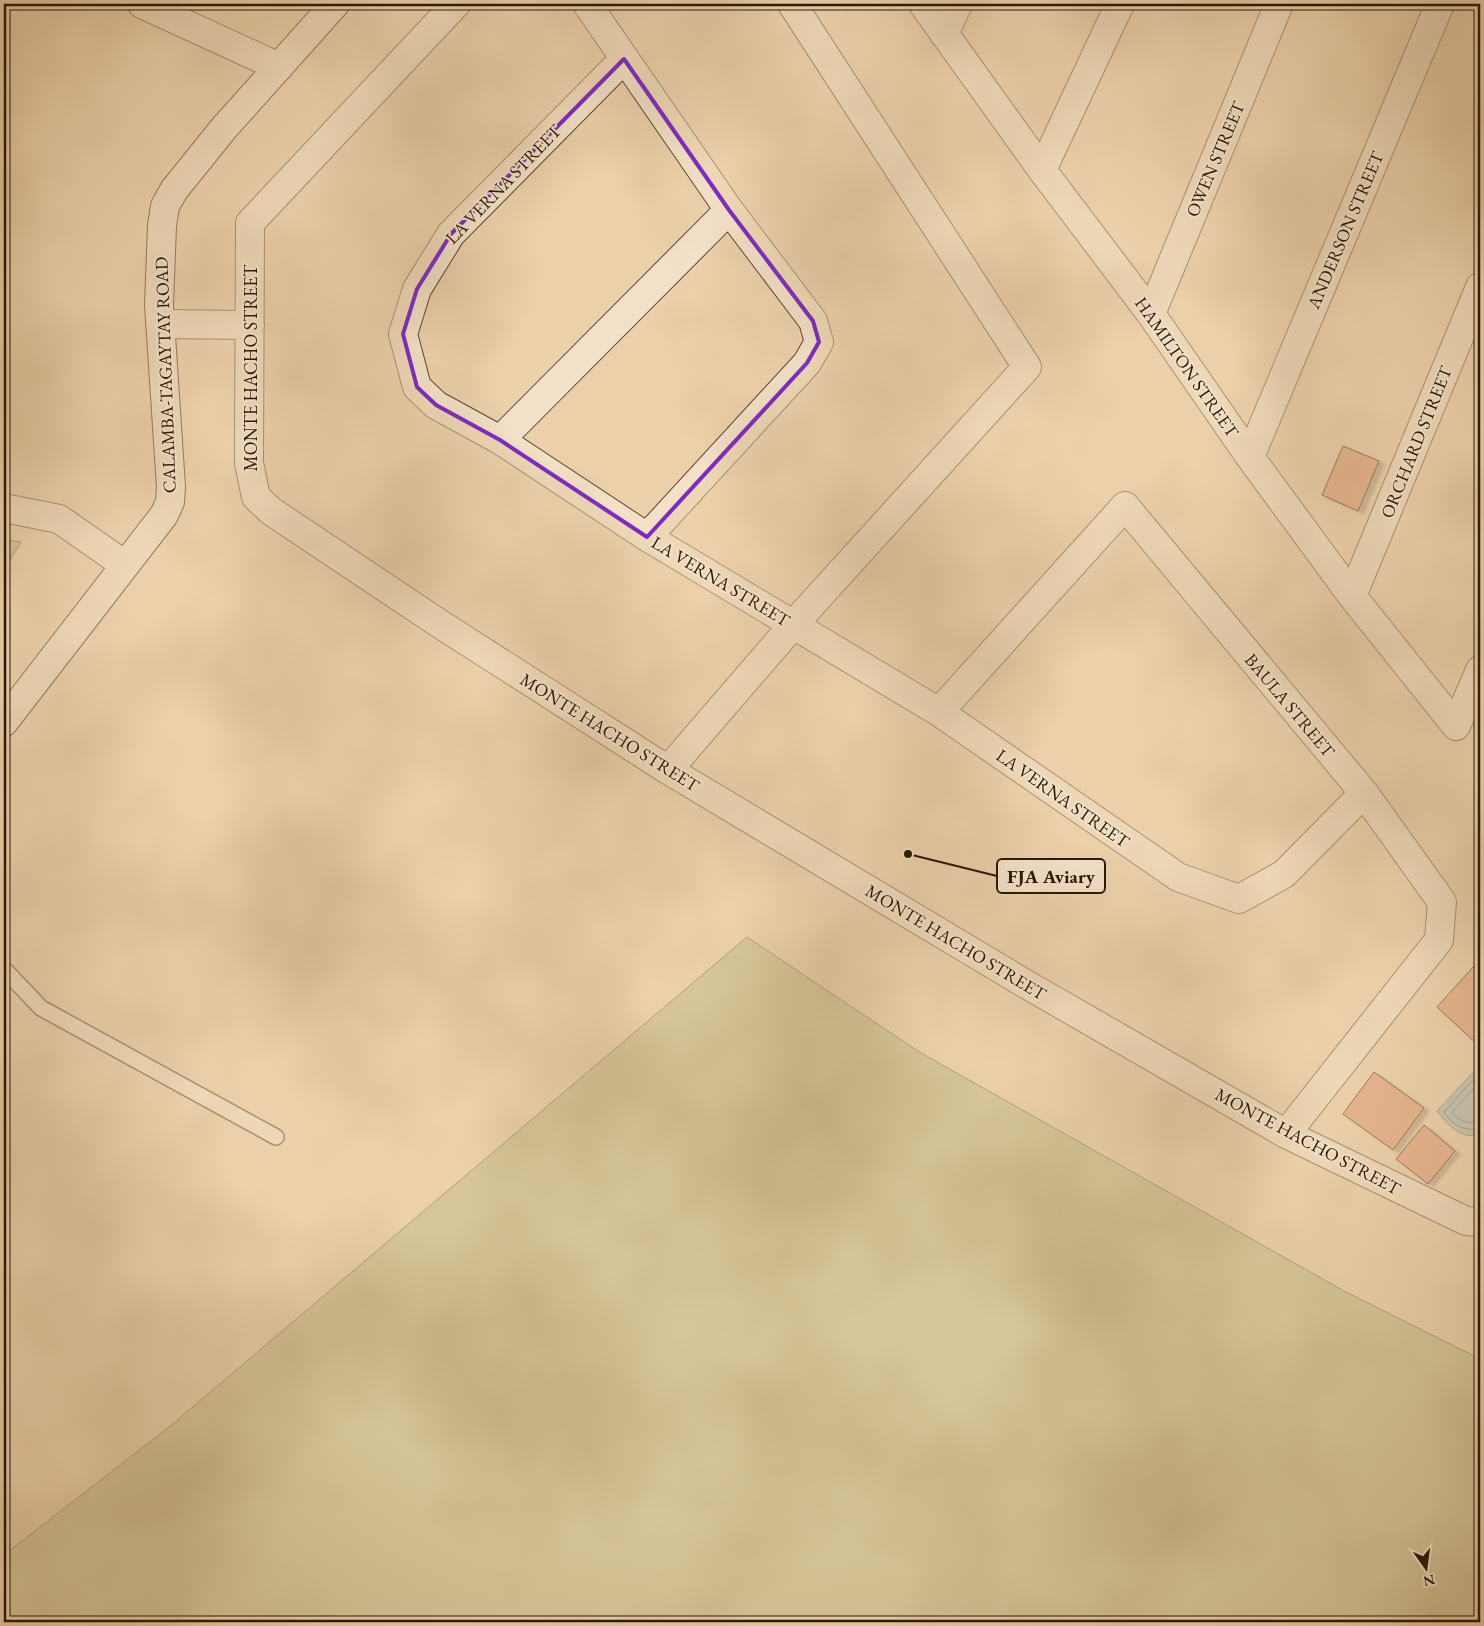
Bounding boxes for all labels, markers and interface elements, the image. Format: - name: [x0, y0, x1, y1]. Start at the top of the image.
- street label: OWEN STREET: [1180, 97, 1250, 220]
- street label: LA VERNA STREET: [440, 119, 567, 249]
- street label: ANDERSON STREET: [1301, 147, 1389, 313]
- street label: CALAMBA-TAGAYTAY ROAD: [149, 256, 181, 494]
- street label: MONTE HACHO STREET: [239, 264, 262, 471]
- street label: HAMILTON STREET: [1130, 292, 1245, 443]
- street label: ORCHARD STREET: [1375, 362, 1457, 521]
- street label: LA VERNA STREET: [648, 531, 795, 632]
- street label: BAULA STREET: [1240, 648, 1341, 762]
- street label: MONTE HACHO STREET: [516, 667, 705, 797]
- street label: LA VERNA STREET: [992, 743, 1135, 853]
- callout: FJA Aviary: [997, 859, 1105, 893]
- text: FJA Aviary: [1007, 864, 1096, 889]
- street label: MONTE HACHO STREET: [861, 879, 1051, 1006]
- street label: MONTE HACHO STREET: [1211, 1082, 1406, 1200]
- north arrow: [1402, 1544, 1452, 1594]
- text: N: [1421, 1571, 1437, 1591]

